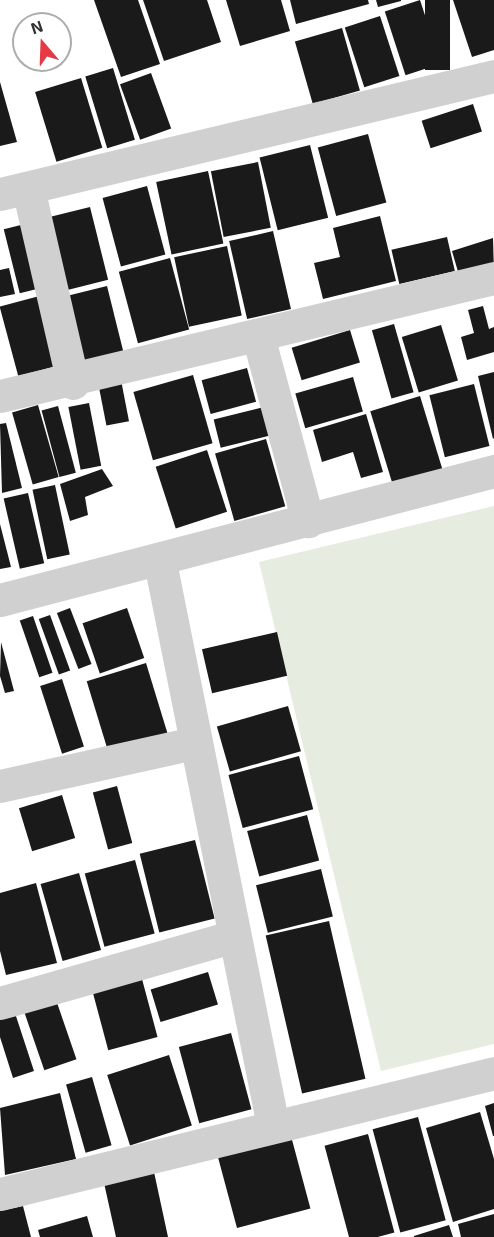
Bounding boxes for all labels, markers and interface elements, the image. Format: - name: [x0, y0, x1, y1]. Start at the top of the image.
- north arrow: [12, 12, 72, 72]
- text: N: [28, 16, 45, 37]

